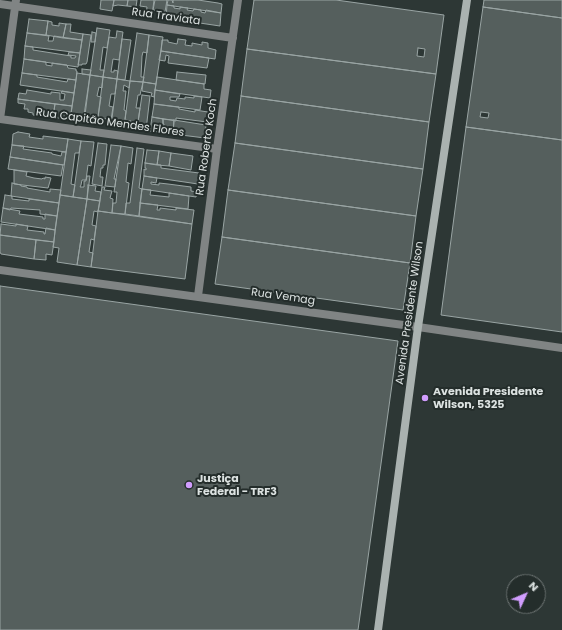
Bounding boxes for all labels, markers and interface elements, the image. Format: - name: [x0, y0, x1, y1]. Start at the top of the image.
- street label: Rua Traviata: [131, 6, 201, 28]
- street label: Rua Roberto Koch: [194, 98, 220, 196]
- street label: Rua Capitão Mendes Flores: [35, 106, 185, 140]
- street label: Avenida Presidente Wilson: [393, 240, 427, 386]
- street label: Rua Vemag: [250, 286, 316, 308]
- place label: Avenida Presidente Wilson, 5325: [433, 385, 543, 411]
- marker: Avenida Presidente Wilson, 5325: [420, 393, 430, 403]
- place label: Justiça Federal - TRF3: [197, 472, 277, 498]
- marker: Justiça Federal - TRF3: [184, 480, 194, 490]
- north arrow: [506, 574, 546, 614]
- text: N: [525, 578, 543, 595]

